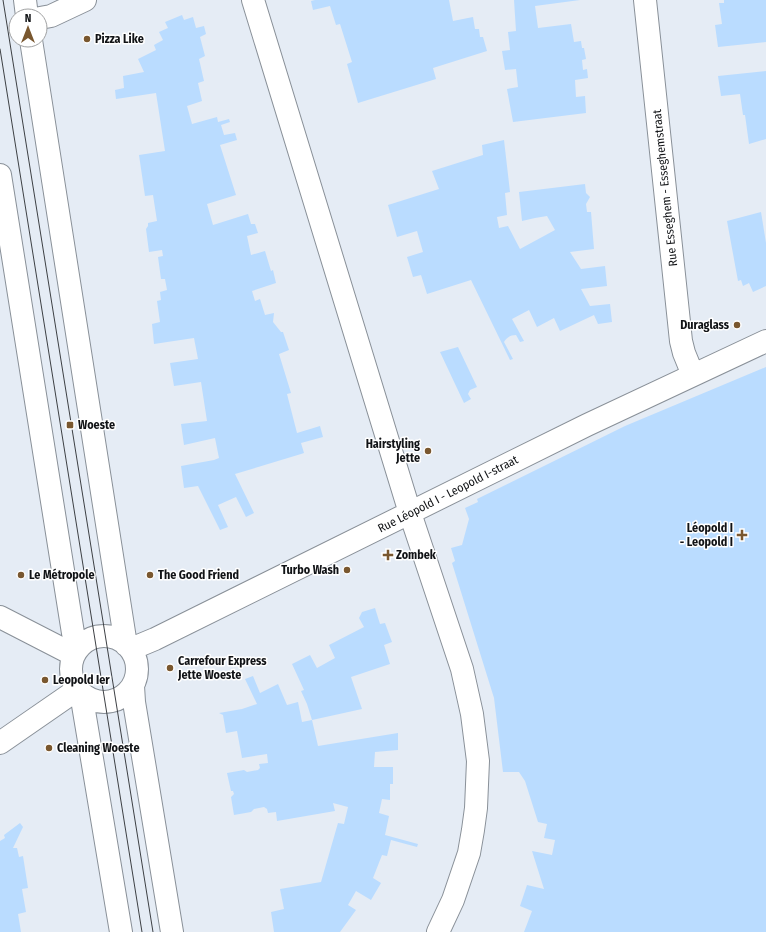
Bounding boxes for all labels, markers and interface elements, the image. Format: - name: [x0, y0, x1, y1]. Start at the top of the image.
- north arrow: [8, 8, 48, 48]
- text: N: [25, 12, 31, 25]
- place label: Pizza Like: [95, 32, 144, 46]
- marker: Pizza Like: [82, 34, 92, 44]
- street label: Rue Esseghem - Esseghemstraat: [650, 109, 680, 267]
- place label: Duraglass: [680, 318, 730, 332]
- marker: Duraglass: [732, 320, 742, 330]
- place label: Woeste: [78, 418, 115, 432]
- marker: Woeste: [65, 420, 75, 430]
- place label: Hairstyling Jette: [366, 437, 420, 465]
- marker: Hairstyling Jette: [423, 446, 433, 456]
- street label: Rue Léopold I - Leopold I-straat: [376, 452, 521, 536]
- place label: Léopold I - Leopold I: [680, 521, 733, 549]
- marker: Léopold I - Leopold I: [736, 529, 748, 541]
- place label: Zombek: [396, 548, 437, 562]
- marker: Zombek: [383, 550, 393, 560]
- place label: Turbo Wash: [281, 563, 339, 577]
- marker: Turbo Wash: [342, 565, 352, 575]
- place label: Le Métropole: [29, 568, 95, 582]
- place label: The Good Friend: [158, 568, 239, 582]
- marker: Le Métropole: [16, 570, 26, 580]
- marker: The Good Friend: [145, 570, 155, 580]
- place label: Carrefour Express Jette Woeste: [177, 654, 267, 682]
- marker: Carrefour Express Jette Woeste: [165, 663, 175, 673]
- place label: Leopold Ier: [53, 673, 110, 687]
- marker: Leopold Ier: [40, 675, 50, 685]
- place label: Cleaning Woeste: [57, 741, 139, 755]
- marker: Cleaning Woeste: [44, 743, 54, 753]

